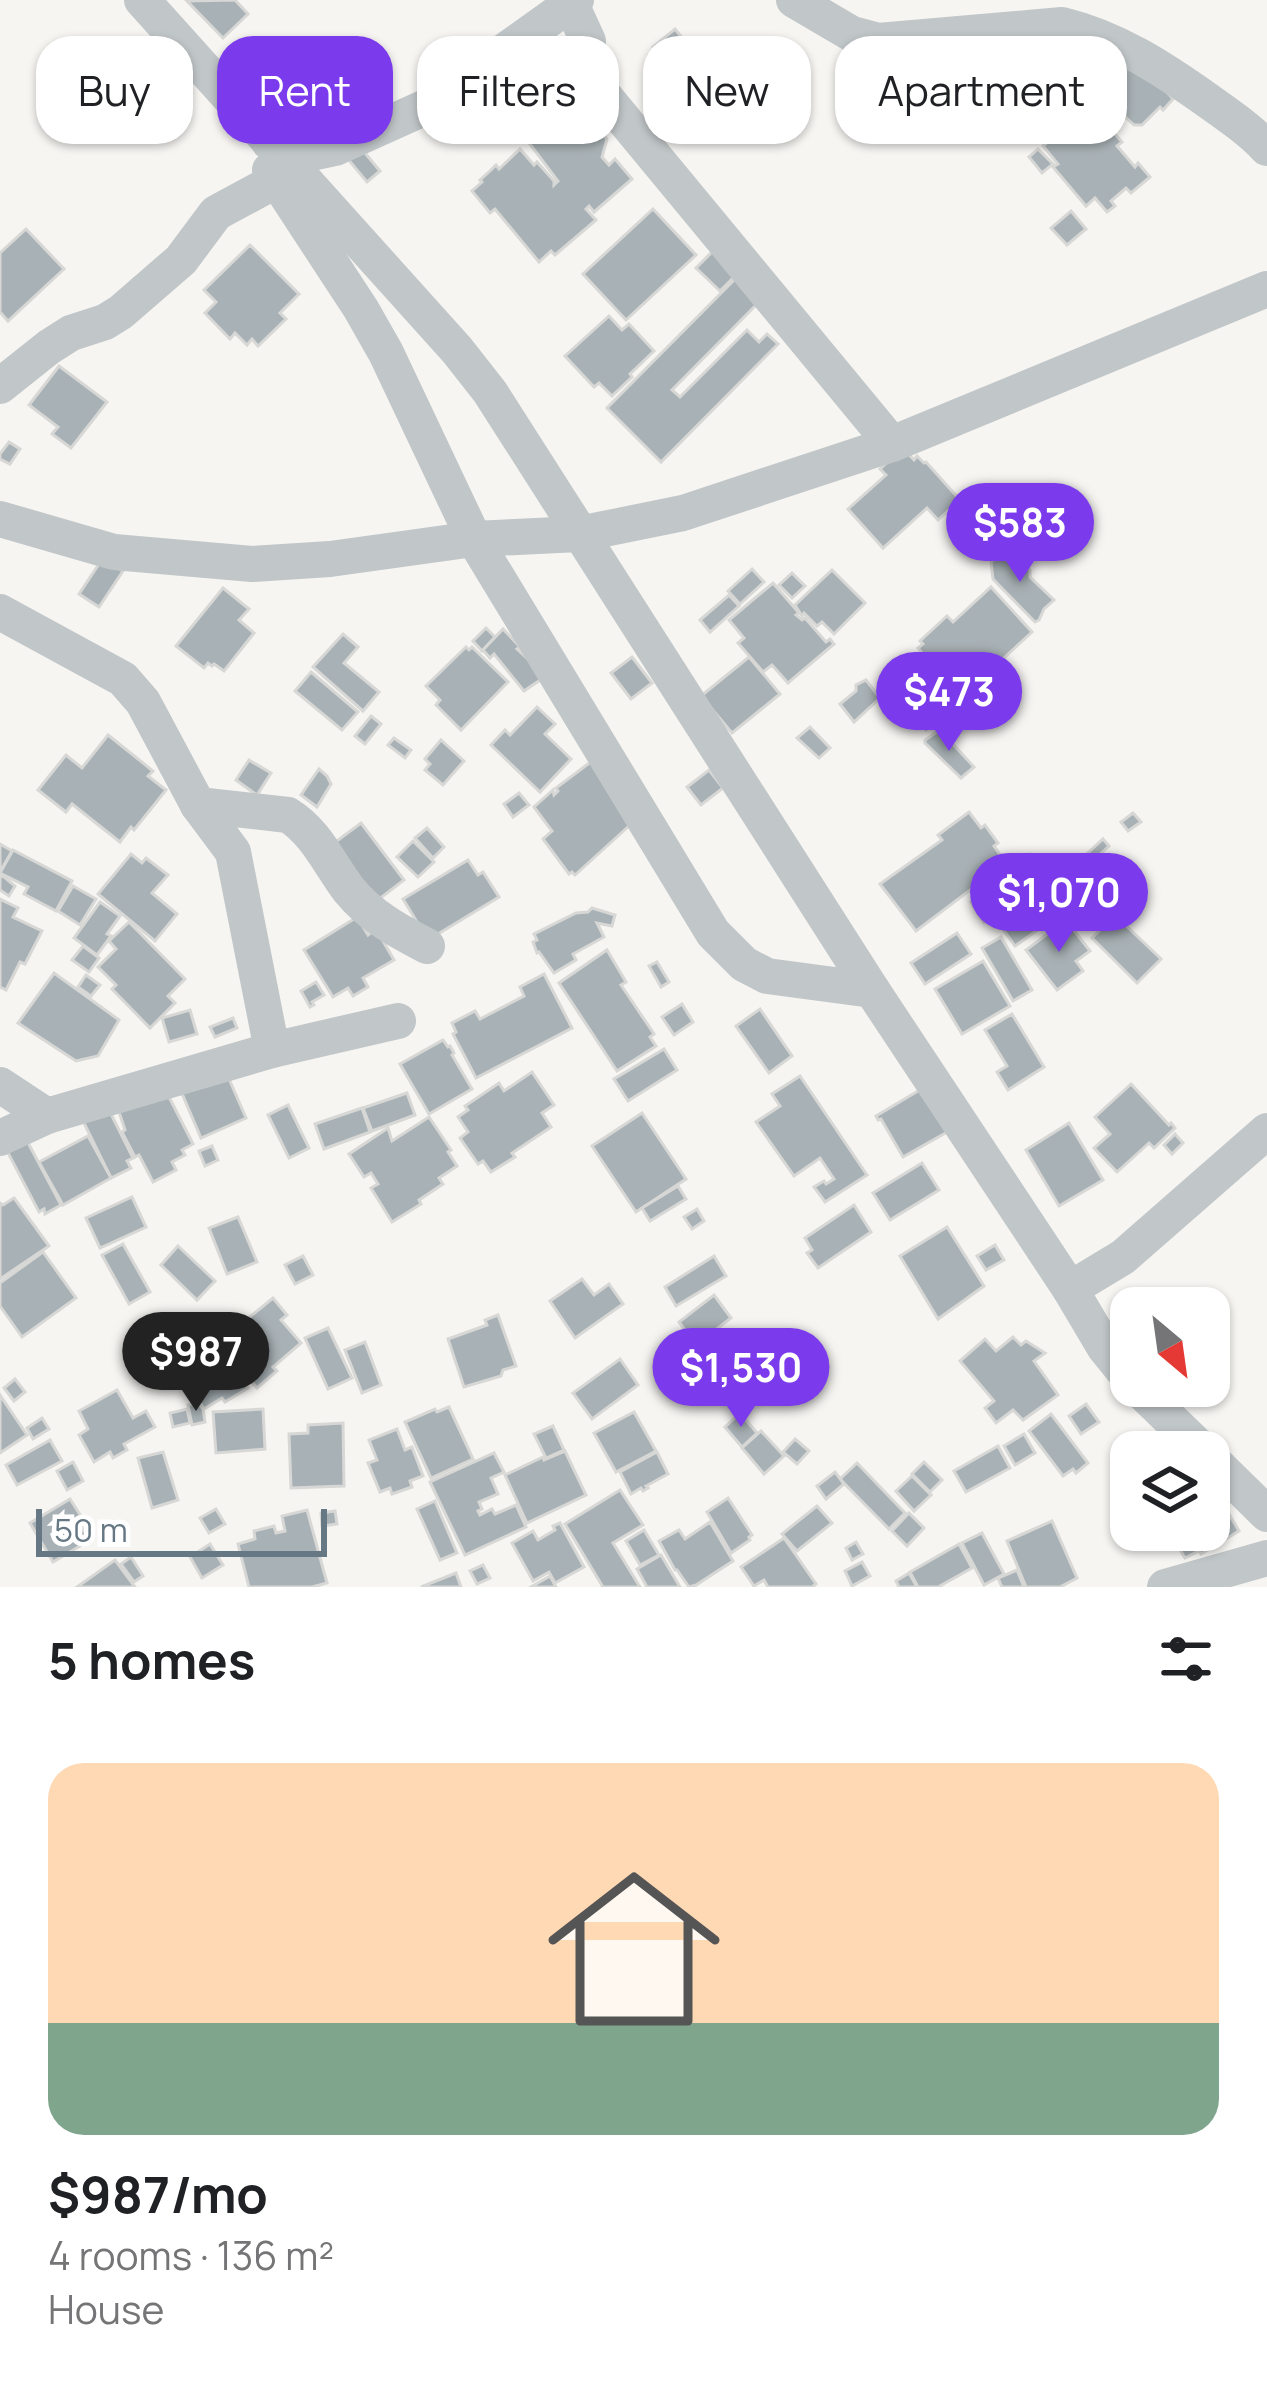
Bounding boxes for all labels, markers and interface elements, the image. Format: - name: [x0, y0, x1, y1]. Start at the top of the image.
- chip: Buy: [36, 36, 193, 144]
- chip: Rent: [217, 36, 393, 144]
- chip: Filters: [417, 36, 619, 144]
- chip: New: [643, 36, 811, 144]
- chip: Apartment: [835, 36, 1127, 144]
- pin: $583: [949, 483, 1091, 585]
- text: $583: [973, 495, 1067, 549]
- pin: $473: [878, 652, 1020, 754]
- text: $473: [903, 664, 995, 718]
- pin: $1,070: [961, 853, 1157, 955]
- text: $1,070: [997, 865, 1121, 919]
- north arrow: [1110, 1287, 1230, 1407]
- map controls: [1110, 1287, 1230, 1551]
- pin: $987: [125, 1312, 267, 1414]
- text: $987: [149, 1324, 243, 1378]
- pin: $1,530: [643, 1328, 839, 1430]
- text: $1,530: [679, 1340, 803, 1394]
- button: layers: [1110, 1431, 1230, 1551]
- scale bar: [36, 1503, 327, 1556]
- text: 50 m: [54, 1507, 128, 1552]
- text: 5 homes: [48, 1625, 255, 1694]
- icon: filters: [1153, 1626, 1219, 1692]
- icon: home: [526, 1841, 742, 2057]
- text: $987/mo: [48, 2159, 268, 2228]
- text: 4 rooms · 136 m²: [48, 2228, 334, 2282]
- text: House: [48, 2282, 164, 2336]

